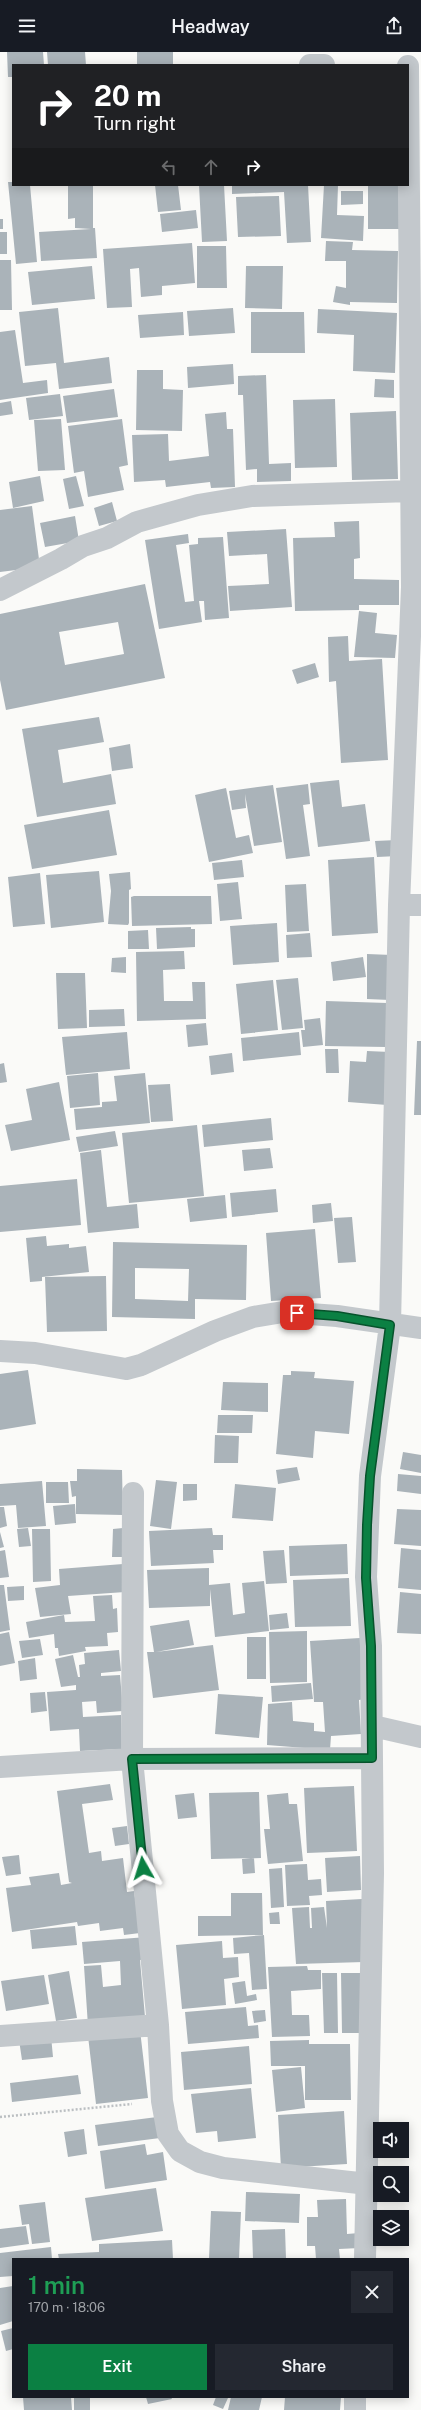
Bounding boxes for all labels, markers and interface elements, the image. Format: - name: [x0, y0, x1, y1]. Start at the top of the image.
- icon: menu: [16, 15, 38, 37]
- icon: share: [383, 15, 405, 37]
- text: Headway: [171, 16, 250, 37]
- text: 20 m: [94, 79, 161, 112]
- icon: right: [28, 80, 80, 132]
- text: Turn right: [94, 113, 176, 134]
- icon: left: [158, 156, 180, 178]
- icon: ahead: [200, 156, 222, 178]
- icon: right: [242, 156, 264, 178]
- pin: [280, 1296, 314, 1330]
- icon: arrive: [286, 1302, 308, 1324]
- position arrow: [122, 1847, 164, 1889]
- map controls: [373, 2122, 409, 2246]
- button: sound: [373, 2122, 409, 2158]
- button: search: [373, 2166, 409, 2202]
- button: layers: [373, 2210, 409, 2246]
- text: 1 min: [28, 2271, 85, 2299]
- button: close: [351, 2271, 393, 2313]
- text: 170 m · 18:06: [28, 2300, 105, 2315]
- button: Exit: [28, 2344, 207, 2390]
- button: Share: [215, 2344, 393, 2390]

